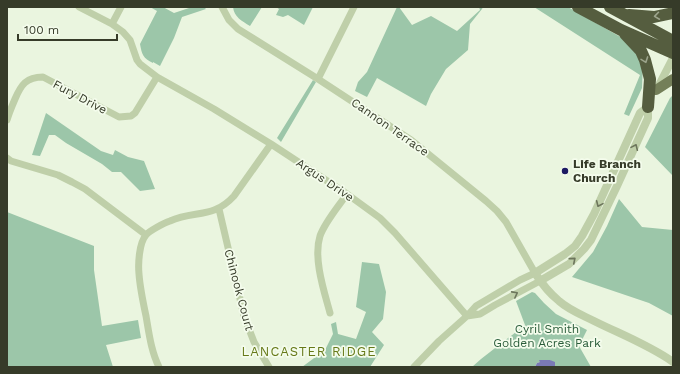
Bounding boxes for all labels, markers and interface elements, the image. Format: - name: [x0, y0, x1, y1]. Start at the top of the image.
- one-way arrow: [654, 11, 660, 20]
- scale bar: [18, 16, 117, 42]
- text: 100 m: [24, 23, 59, 37]
- one-way arrow: [640, 57, 648, 64]
- street label: Fury Drive: [51, 77, 109, 117]
- street label: Cannon Terrace: [349, 95, 431, 159]
- one-way arrow: [630, 143, 638, 151]
- street label: Argus Drive: [293, 156, 357, 204]
- place label: Life Branch Church: [573, 157, 641, 185]
- marker: Life Branch Church: [560, 166, 570, 176]
- one-way arrow: [596, 199, 604, 207]
- street label: Chinook Court: [221, 248, 257, 332]
- one-way arrow: [568, 257, 576, 264]
- one-way arrow: [510, 291, 518, 299]
- park label: Cyril Smith Golden Acres Park: [493, 322, 601, 350]
- district label: LANCASTER RIDGE: [241, 344, 377, 359]

